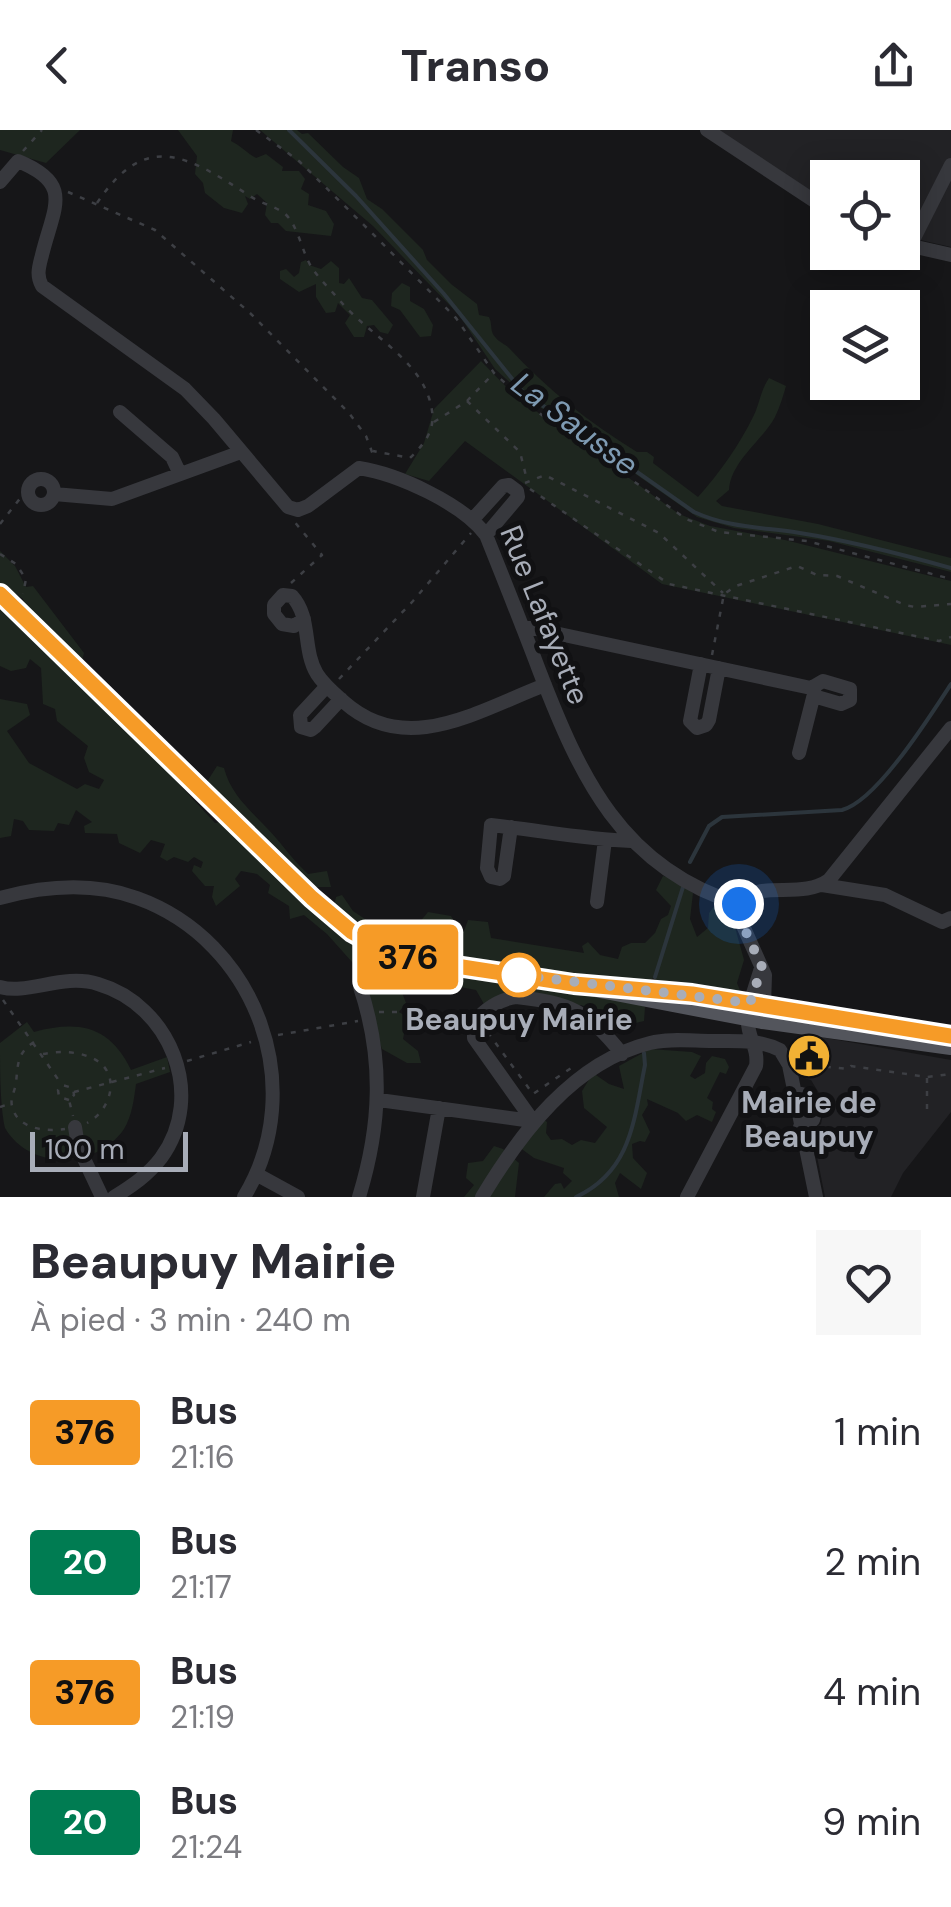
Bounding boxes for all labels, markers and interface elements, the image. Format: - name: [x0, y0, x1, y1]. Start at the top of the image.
- text: Transo: [401, 36, 550, 95]
- icon: back: [30, 38, 85, 93]
- icon: share: [866, 38, 921, 93]
- map controls: [810, 160, 920, 400]
- button: locate: [810, 160, 920, 270]
- button: layers: [810, 290, 920, 400]
- water label: La Sausse: [503, 363, 647, 485]
- street label: Rue Lafayette: [491, 520, 599, 710]
- your location: [714, 879, 764, 929]
- line badge: 376: [350, 924, 466, 990]
- text: 376: [377, 934, 439, 980]
- marker: Beaupuy Mairie: [498, 954, 540, 996]
- place label: Beaupuy Mairie: [405, 1000, 633, 1039]
- public building icon: Mairie de Beaupuy: [786, 1033, 832, 1079]
- place label: Mairie de Beaupuy: [741, 1083, 877, 1156]
- scale bar: [30, 1127, 188, 1172]
- text: 100 m: [45, 1131, 124, 1168]
- text: Beaupuy Mairie: [30, 1230, 396, 1293]
- button: heart: [816, 1230, 921, 1335]
- text: À pied · 3 min · 240 m: [30, 1299, 351, 1341]
- text: Bus: [170, 1386, 238, 1436]
- text: 1 min: [834, 1407, 921, 1457]
- text: 376: [54, 1409, 116, 1455]
- text: 21:16: [170, 1436, 235, 1478]
- text: Bus: [170, 1516, 238, 1566]
- text: 2 min: [824, 1537, 921, 1587]
- text: 20: [63, 1539, 107, 1585]
- text: 21:17: [170, 1566, 232, 1608]
- text: Bus: [170, 1646, 238, 1696]
- text: 4 min: [823, 1667, 921, 1717]
- text: 376: [54, 1669, 116, 1715]
- text: 21:19: [170, 1696, 235, 1738]
- text: Bus: [170, 1776, 238, 1826]
- text: 9 min: [822, 1797, 921, 1847]
- text: 20: [63, 1799, 107, 1845]
- text: 21:24: [170, 1826, 242, 1868]

